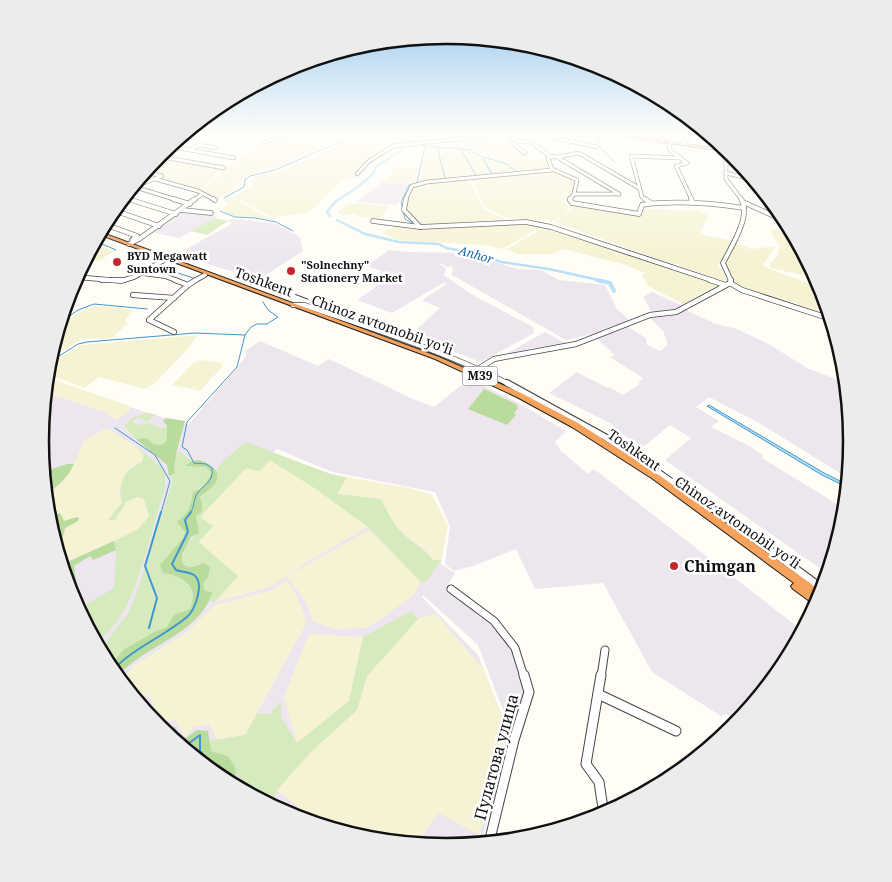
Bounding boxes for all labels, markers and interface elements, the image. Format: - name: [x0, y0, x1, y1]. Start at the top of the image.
- water label: Anhor: [456, 241, 496, 268]
- place label: BYD Megawatt Suntown: [127, 248, 208, 276]
- marker: BYD Megawatt Suntown: [111, 256, 123, 268]
- place label: "Solnechny" Stationery Market: [301, 257, 403, 285]
- street label: Toshkent — Chinoz avtomobil yoʻli: [232, 262, 457, 359]
- marker: "Solnechny" Stationery Market: [285, 265, 297, 277]
- road number: M39: [462, 366, 498, 386]
- street label: Toshkent — Chinoz avtomobil yoʻli: [604, 424, 805, 573]
- place label: Chimgan: [684, 555, 756, 577]
- marker: Chimgan: [668, 560, 680, 572]
- street label: Пулатова улица: [469, 691, 523, 823]

